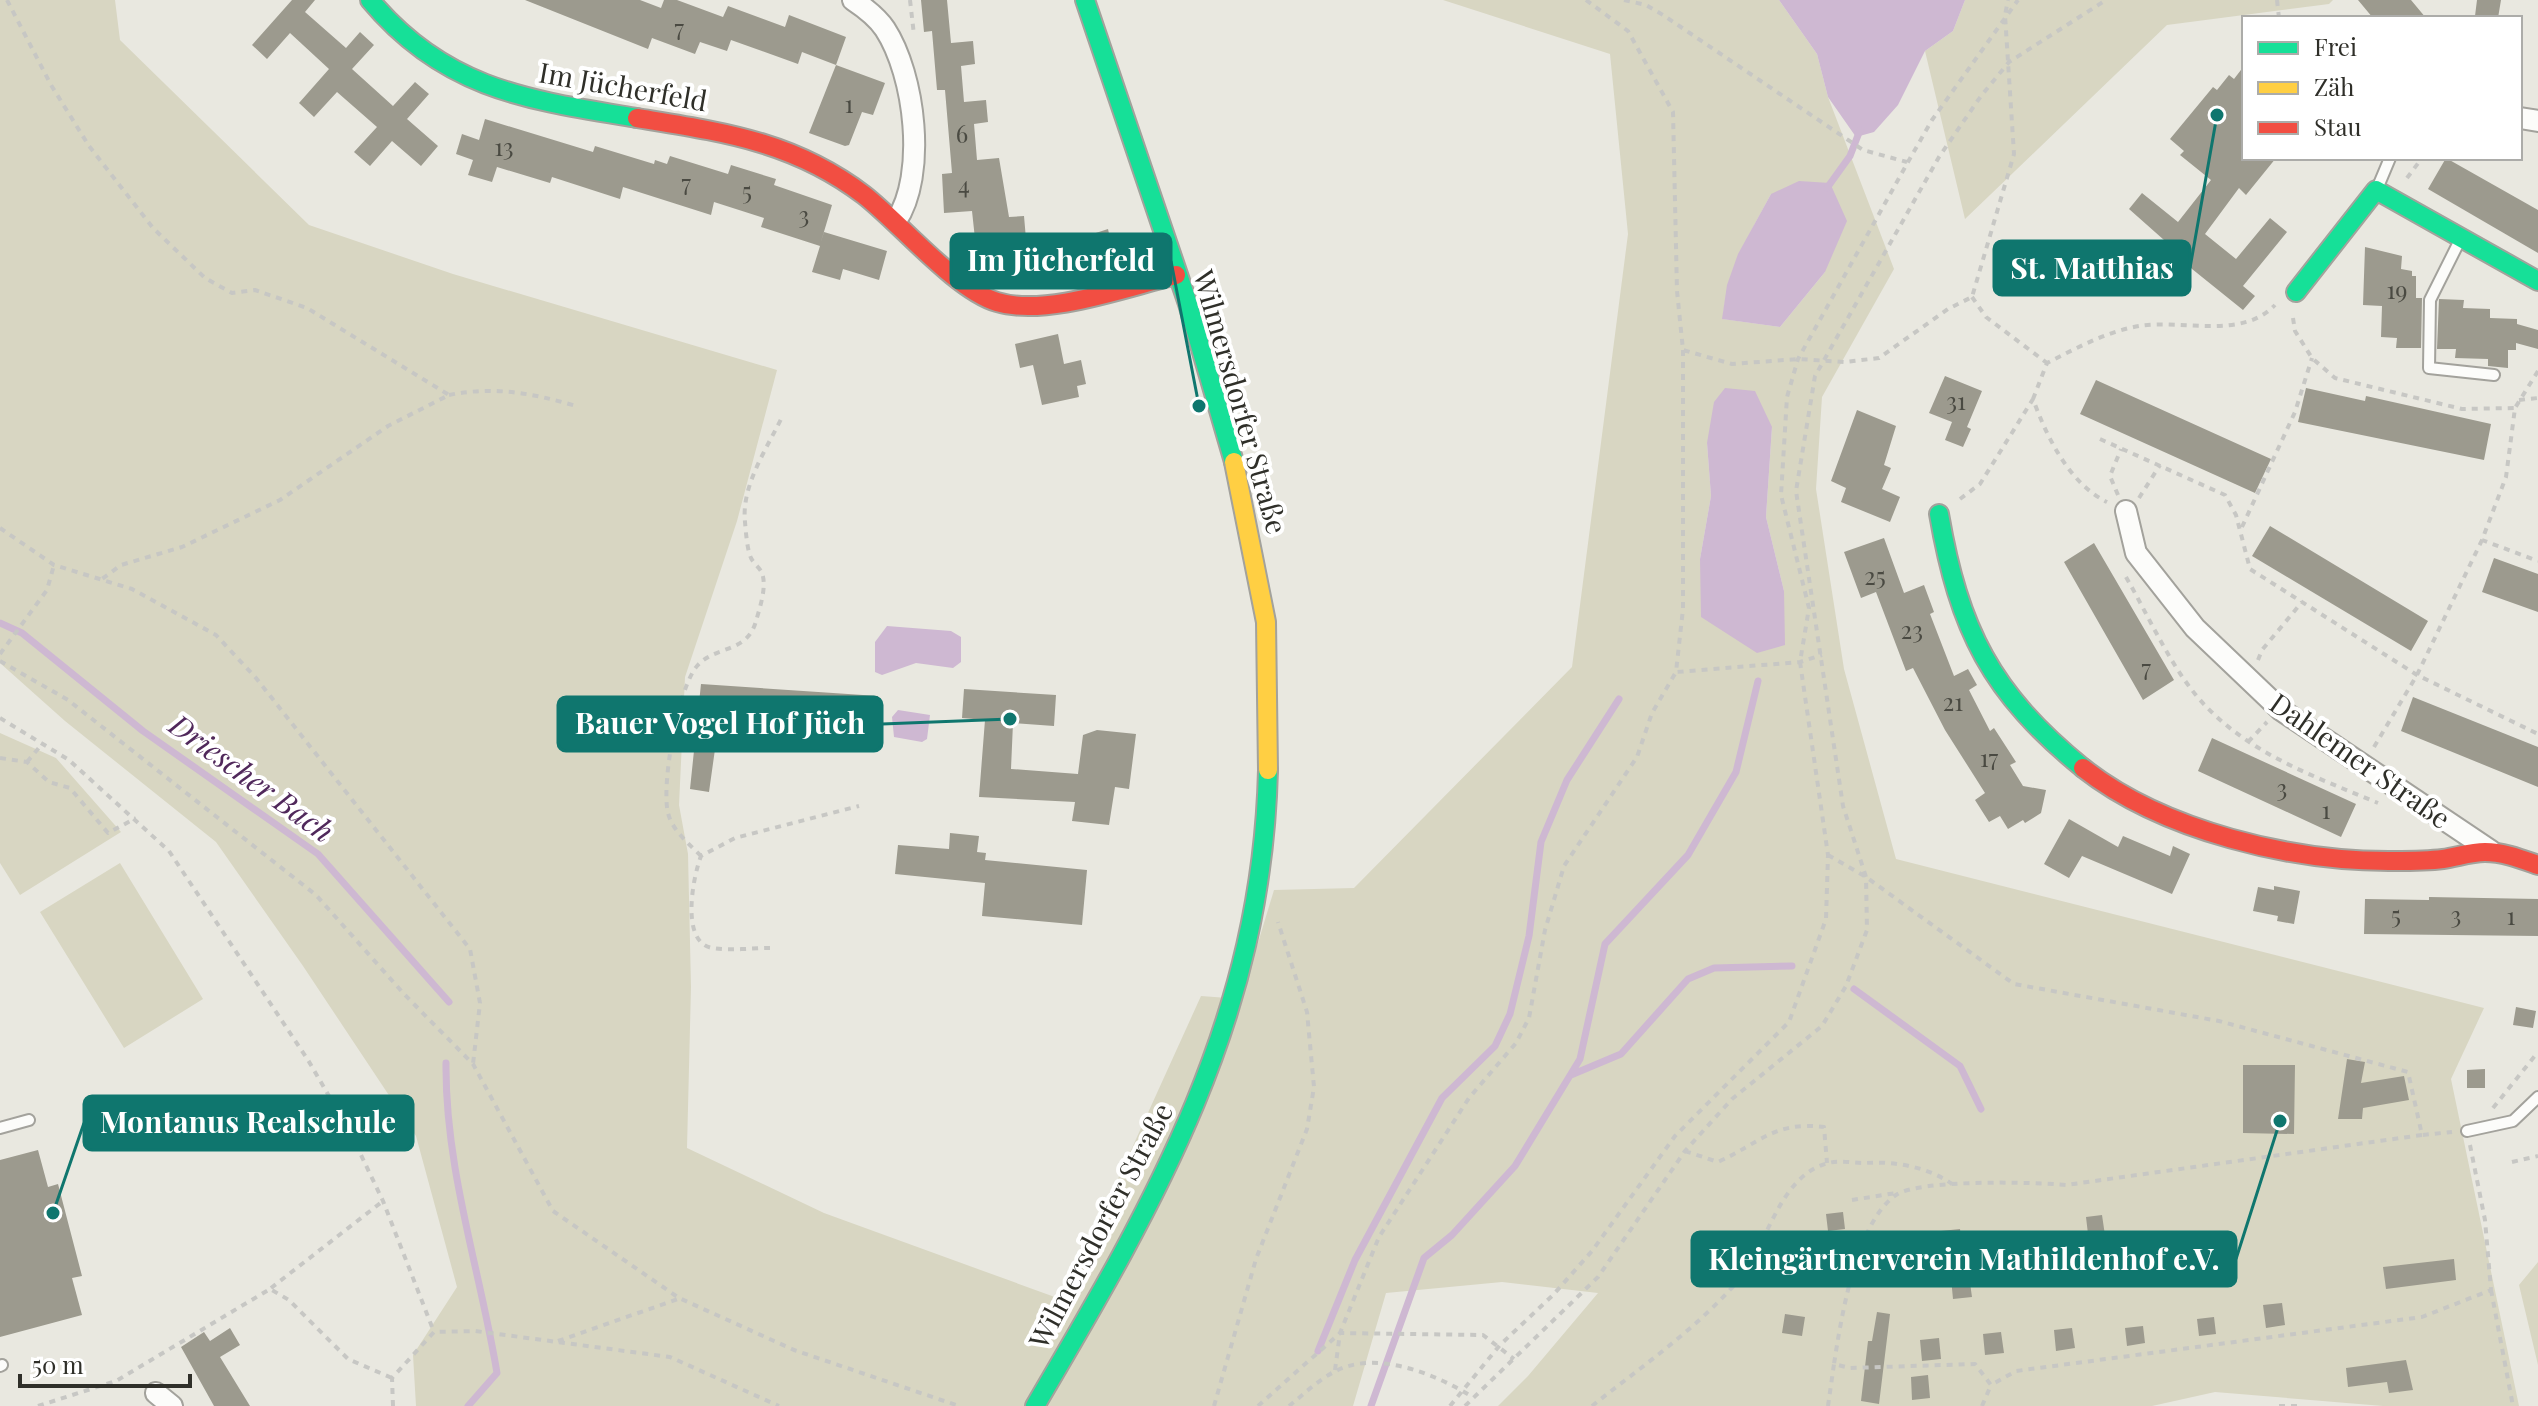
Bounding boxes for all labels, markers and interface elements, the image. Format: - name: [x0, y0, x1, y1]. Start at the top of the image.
- house number: 7: [674, 11, 684, 43]
- legend: [2242, 16, 2522, 160]
- text: Frei: [2314, 30, 2357, 62]
- street label: Im Jücherfeld: [536, 53, 710, 118]
- text: Zäh: [2314, 70, 2354, 102]
- house number: 1: [845, 87, 854, 119]
- text: Stau: [2314, 110, 2361, 142]
- house number: 6: [956, 117, 968, 149]
- house number: 13: [494, 130, 514, 162]
- house number: 7: [681, 166, 691, 198]
- house number: 4: [958, 168, 970, 200]
- house number: 5: [742, 174, 752, 206]
- house number: 3: [799, 198, 809, 230]
- callout: Im Jücherfeld: [951, 234, 1171, 288]
- text: Im Jücherfeld: [967, 239, 1155, 279]
- callout: St. Matthias: [1994, 241, 2190, 295]
- text: St. Matthias: [2010, 247, 2174, 287]
- street label: Wilmersdorfer Straße: [1186, 264, 1297, 538]
- house number: 19: [2386, 273, 2408, 305]
- house number: 31: [1946, 384, 1966, 416]
- house number: 25: [1864, 559, 1886, 591]
- house number: 23: [1901, 613, 1923, 645]
- house number: 7: [2141, 651, 2151, 683]
- street label: Dahlemer Straße: [2263, 684, 2458, 836]
- house number: 21: [1943, 685, 1963, 717]
- callout: Bauer Vogel Hof Jüch: [558, 697, 882, 751]
- text: Bauer Vogel Hof Jüch: [575, 702, 865, 742]
- water label: Driescher Bach: [161, 704, 342, 851]
- house number: 17: [1980, 741, 1999, 773]
- house number: 3: [2277, 771, 2287, 803]
- house number: 1: [2322, 793, 2331, 825]
- house number: 5: [2391, 898, 2401, 930]
- house number: 3: [2451, 898, 2461, 930]
- house number: 1: [2507, 899, 2516, 931]
- callout: Montanus Realschule: [84, 1096, 413, 1150]
- street label: Wilmersdorfer Straße: [1019, 1096, 1180, 1355]
- text: Montanus Realschule: [100, 1101, 396, 1141]
- callout: Kleingärtnerverein Mathildenhof e.V.: [1692, 1232, 2236, 1286]
- text: Kleingärtnerverein Mathildenhof e.V.: [1708, 1238, 2220, 1278]
- scale bar: [20, 1338, 190, 1388]
- text: 50 m: [32, 1348, 84, 1380]

